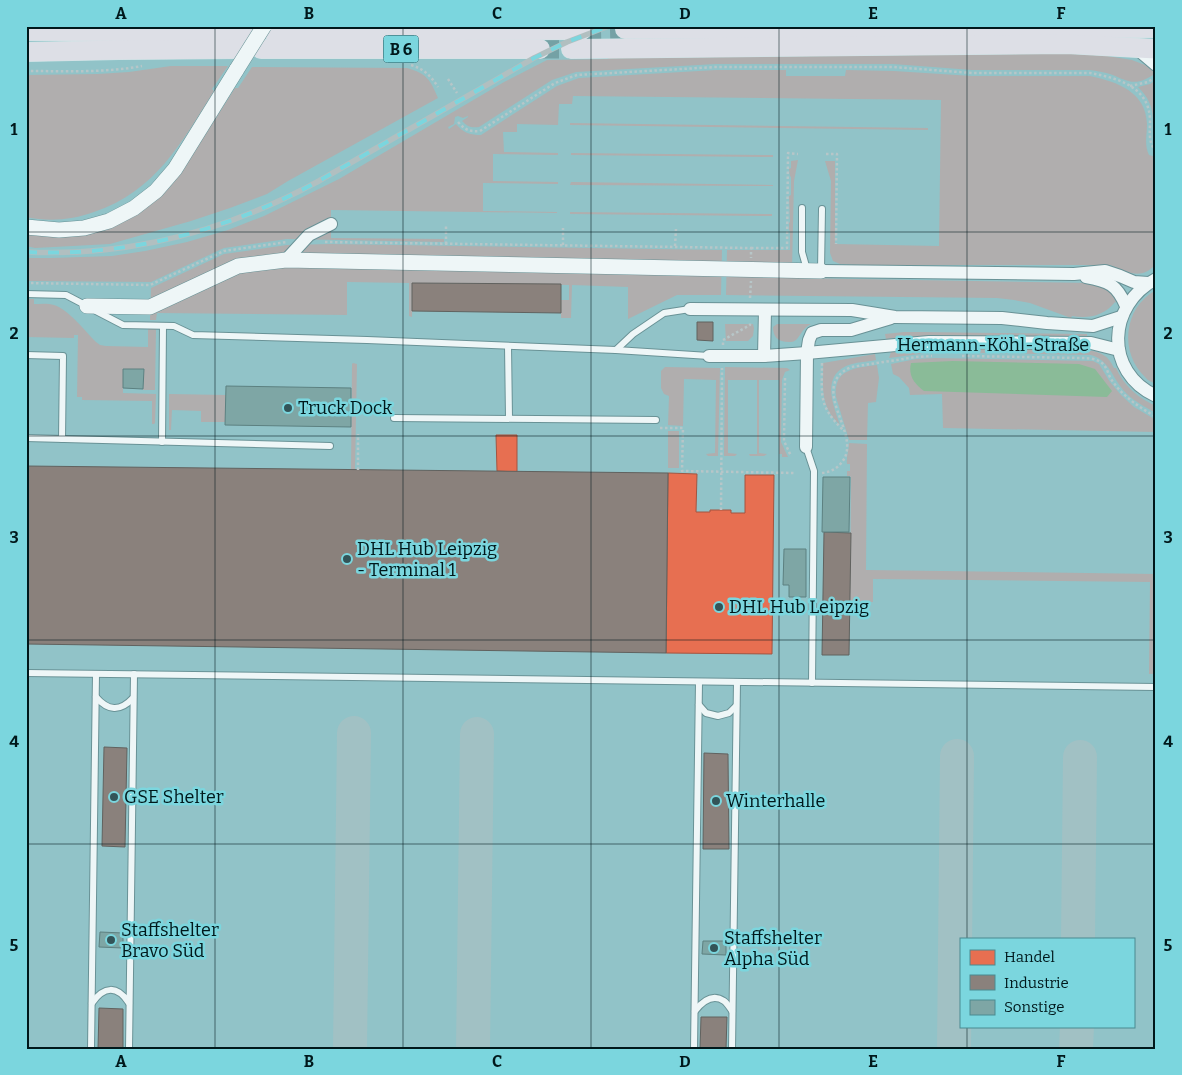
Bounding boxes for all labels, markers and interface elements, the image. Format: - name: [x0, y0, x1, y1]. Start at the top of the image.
- text: A: [115, 4, 127, 23]
- text: B: [304, 4, 314, 23]
- text: C: [492, 4, 502, 23]
- text: D: [679, 4, 691, 23]
- text: E: [868, 4, 878, 23]
- text: F: [1057, 4, 1066, 23]
- road number: B 6: [384, 36, 418, 62]
- text: 1: [11, 120, 18, 139]
- text: 1: [1165, 120, 1172, 139]
- text: 2: [9, 324, 19, 343]
- text: 2: [1163, 324, 1173, 343]
- street label: Hermann-Köhl-Straße: [897, 334, 1089, 356]
- place label: Truck Dock: [298, 397, 393, 419]
- marker: Truck Dock: [282, 402, 294, 414]
- text: 3: [9, 528, 19, 547]
- text: 3: [1163, 528, 1173, 547]
- place label: DHL Hub Leipzig - Terminal 1: [357, 538, 497, 581]
- marker: DHL Hub Leipzig - Terminal 1: [341, 553, 353, 565]
- place label: DHL Hub Leipzig: [729, 596, 869, 618]
- marker: DHL Hub Leipzig: [713, 601, 725, 613]
- text: 4: [9, 732, 19, 751]
- text: 4: [1163, 732, 1173, 751]
- place label: GSE Shelter: [124, 786, 224, 808]
- place label: Winterhalle: [726, 790, 825, 812]
- marker: GSE Shelter: [108, 791, 120, 803]
- marker: Winterhalle: [710, 795, 722, 807]
- place label: Staffshelter Bravo Süd: [121, 919, 219, 962]
- place label: Staffshelter Alpha Süd: [724, 927, 822, 970]
- marker: Staffshelter Bravo Süd: [105, 934, 117, 946]
- text: 5: [10, 936, 19, 955]
- text: 5: [1164, 936, 1173, 955]
- legend: [960, 938, 1134, 1028]
- marker: Staffshelter Alpha Süd: [708, 942, 720, 954]
- text: Handel: [1004, 948, 1055, 966]
- text: Industrie: [1004, 974, 1069, 992]
- text: Sonstige: [1004, 998, 1064, 1016]
- text: A: [115, 1052, 127, 1071]
- text: B: [304, 1052, 314, 1071]
- text: C: [492, 1052, 502, 1071]
- text: D: [679, 1052, 691, 1071]
- text: E: [868, 1052, 878, 1071]
- text: F: [1057, 1052, 1066, 1071]

